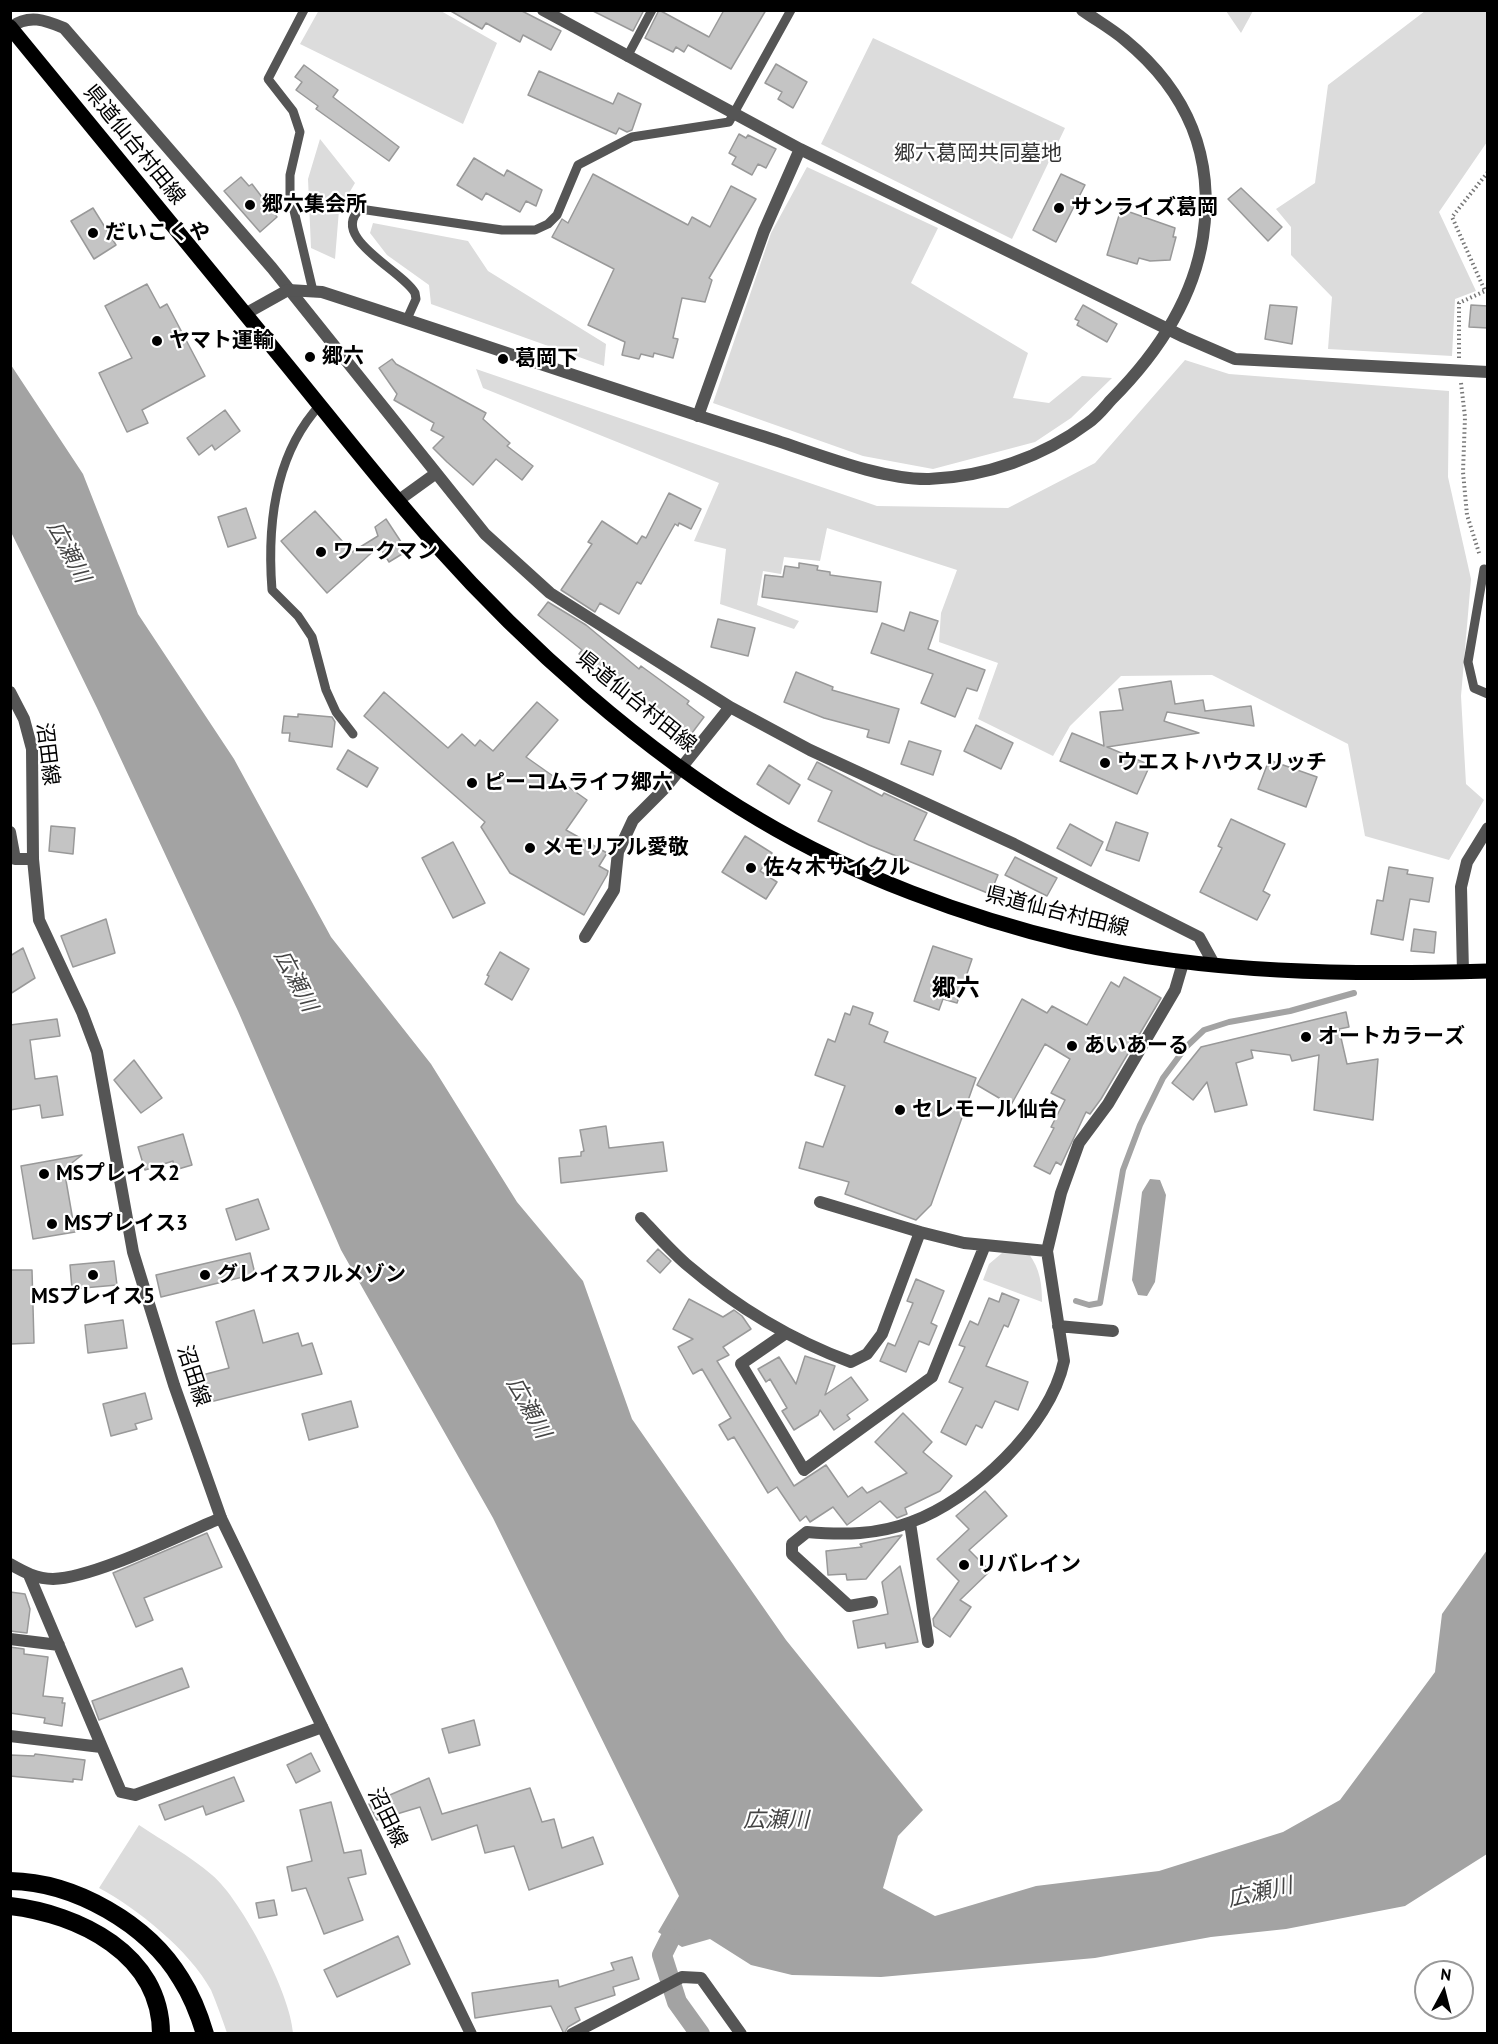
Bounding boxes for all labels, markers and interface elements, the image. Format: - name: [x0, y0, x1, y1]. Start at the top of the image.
- street label: 県道仙台村田線: [78, 80, 190, 210]
- park label: 郷六葛岡共同墓地: [894, 141, 1062, 167]
- place label: 郷六集会所: [262, 192, 367, 218]
- place label: サンライズ葛岡: [1071, 195, 1218, 221]
- marker: 郷六集会所: [243, 198, 257, 212]
- marker: サンライズ葛岡: [1052, 201, 1066, 215]
- place label: だいこくや: [105, 220, 210, 246]
- marker: だいこくや: [86, 226, 100, 240]
- place label: ヤマト運輸: [169, 328, 274, 354]
- marker: ヤマト運輸: [150, 334, 164, 348]
- place label: 郷六: [322, 344, 364, 370]
- place label: 葛岡下: [515, 346, 578, 372]
- marker: 郷六: [303, 350, 317, 364]
- marker: 葛岡下: [496, 352, 510, 366]
- water label: 広瀬川: [41, 517, 95, 587]
- place label: ワークマン: [333, 539, 438, 565]
- marker: ワークマン: [314, 545, 328, 559]
- street label: 県道仙台村田線: [571, 646, 701, 758]
- street label: 沼田線: [31, 721, 63, 787]
- place label: ウエストハウスリッチ: [1117, 750, 1327, 776]
- marker: ウエストハウスリッチ: [1098, 756, 1112, 770]
- place label: ピーコムライフ郷六: [484, 770, 673, 796]
- marker: ピーコムライフ郷六: [465, 776, 479, 790]
- place label: メモリアル愛敬: [542, 835, 689, 861]
- marker: メモリアル愛敬: [523, 841, 537, 855]
- place label: 佐々木サイクル: [763, 855, 910, 881]
- marker: 佐々木サイクル: [744, 861, 758, 875]
- street label: 県道仙台村田線: [983, 882, 1131, 942]
- water label: 広瀬川: [268, 946, 322, 1016]
- district label: 郷六: [932, 975, 980, 1003]
- place label: オートカラーズ: [1318, 1024, 1465, 1050]
- marker: オートカラーズ: [1299, 1030, 1313, 1044]
- place label: あいあーる: [1084, 1033, 1189, 1059]
- marker: あいあーる: [1065, 1039, 1079, 1053]
- place label: セレモール仙台: [912, 1097, 1059, 1123]
- marker: セレモール仙台: [893, 1103, 907, 1117]
- place label: MSプレイス2: [56, 1161, 180, 1187]
- marker: MSプレイス2: [37, 1167, 51, 1181]
- place label: MSプレイス3: [64, 1211, 188, 1237]
- marker: MSプレイス3: [45, 1217, 59, 1231]
- place label: グレイスフルメゾン: [217, 1262, 406, 1288]
- marker: MSプレイス5: [86, 1268, 100, 1282]
- marker: グレイスフルメゾン: [198, 1268, 212, 1282]
- place label: MSプレイス5: [31, 1284, 155, 1310]
- street label: 沼田線: [171, 1342, 215, 1410]
- water label: 広瀬川: [500, 1373, 556, 1443]
- place label: リバレイン: [976, 1552, 1081, 1578]
- marker: リバレイン: [957, 1558, 971, 1572]
- street label: 沼田線: [362, 1784, 412, 1852]
- water label: 広瀬川: [743, 1808, 809, 1834]
- water label: 広瀬川: [1225, 1873, 1295, 1913]
- north arrow: [1414, 1960, 1474, 2020]
- text: N: [1440, 1964, 1452, 1985]

